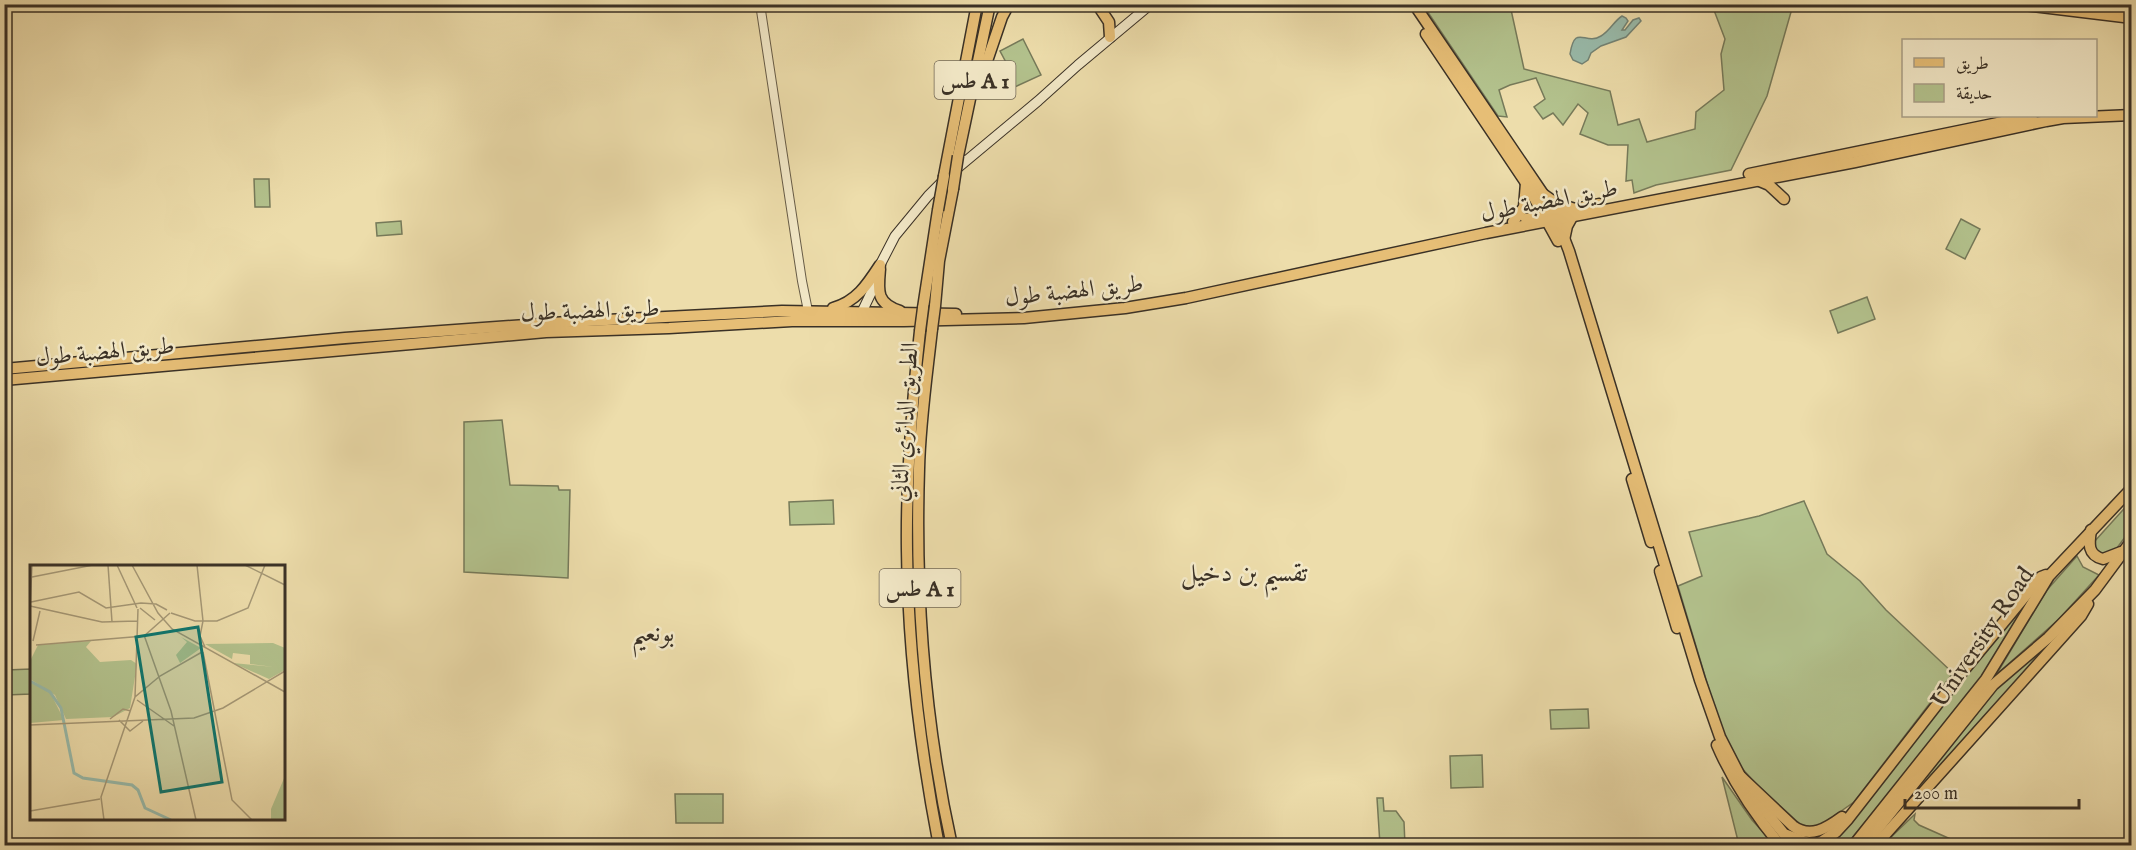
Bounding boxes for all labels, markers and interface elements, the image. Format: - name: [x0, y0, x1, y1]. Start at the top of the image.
- legend: [1902, 39, 2097, 117]
- text: طريق: [1956, 53, 1989, 76]
- road number: طس A 1: [934, 61, 1016, 99]
- text: حديقة: [1956, 83, 1992, 106]
- street label: طريق الهضبة طول: [1478, 173, 1621, 230]
- street label: طريق الهضبة طول: [1003, 269, 1145, 314]
- street label: طريق الهضبة طول: [520, 294, 660, 329]
- street label: طريق الهضبة طول: [34, 331, 176, 374]
- street label: الطريق الدائري الثاني: [884, 341, 929, 503]
- district label: تقسيم بن دخيل: [1181, 557, 1308, 598]
- street label: University Road: [1925, 561, 2042, 714]
- inset map: [30, 565, 285, 820]
- road number: طس A 1: [880, 569, 960, 607]
- district label: بونعيم: [632, 617, 674, 658]
- scale bar: [1905, 772, 2079, 810]
- text: 200 m: [1914, 783, 1958, 806]

